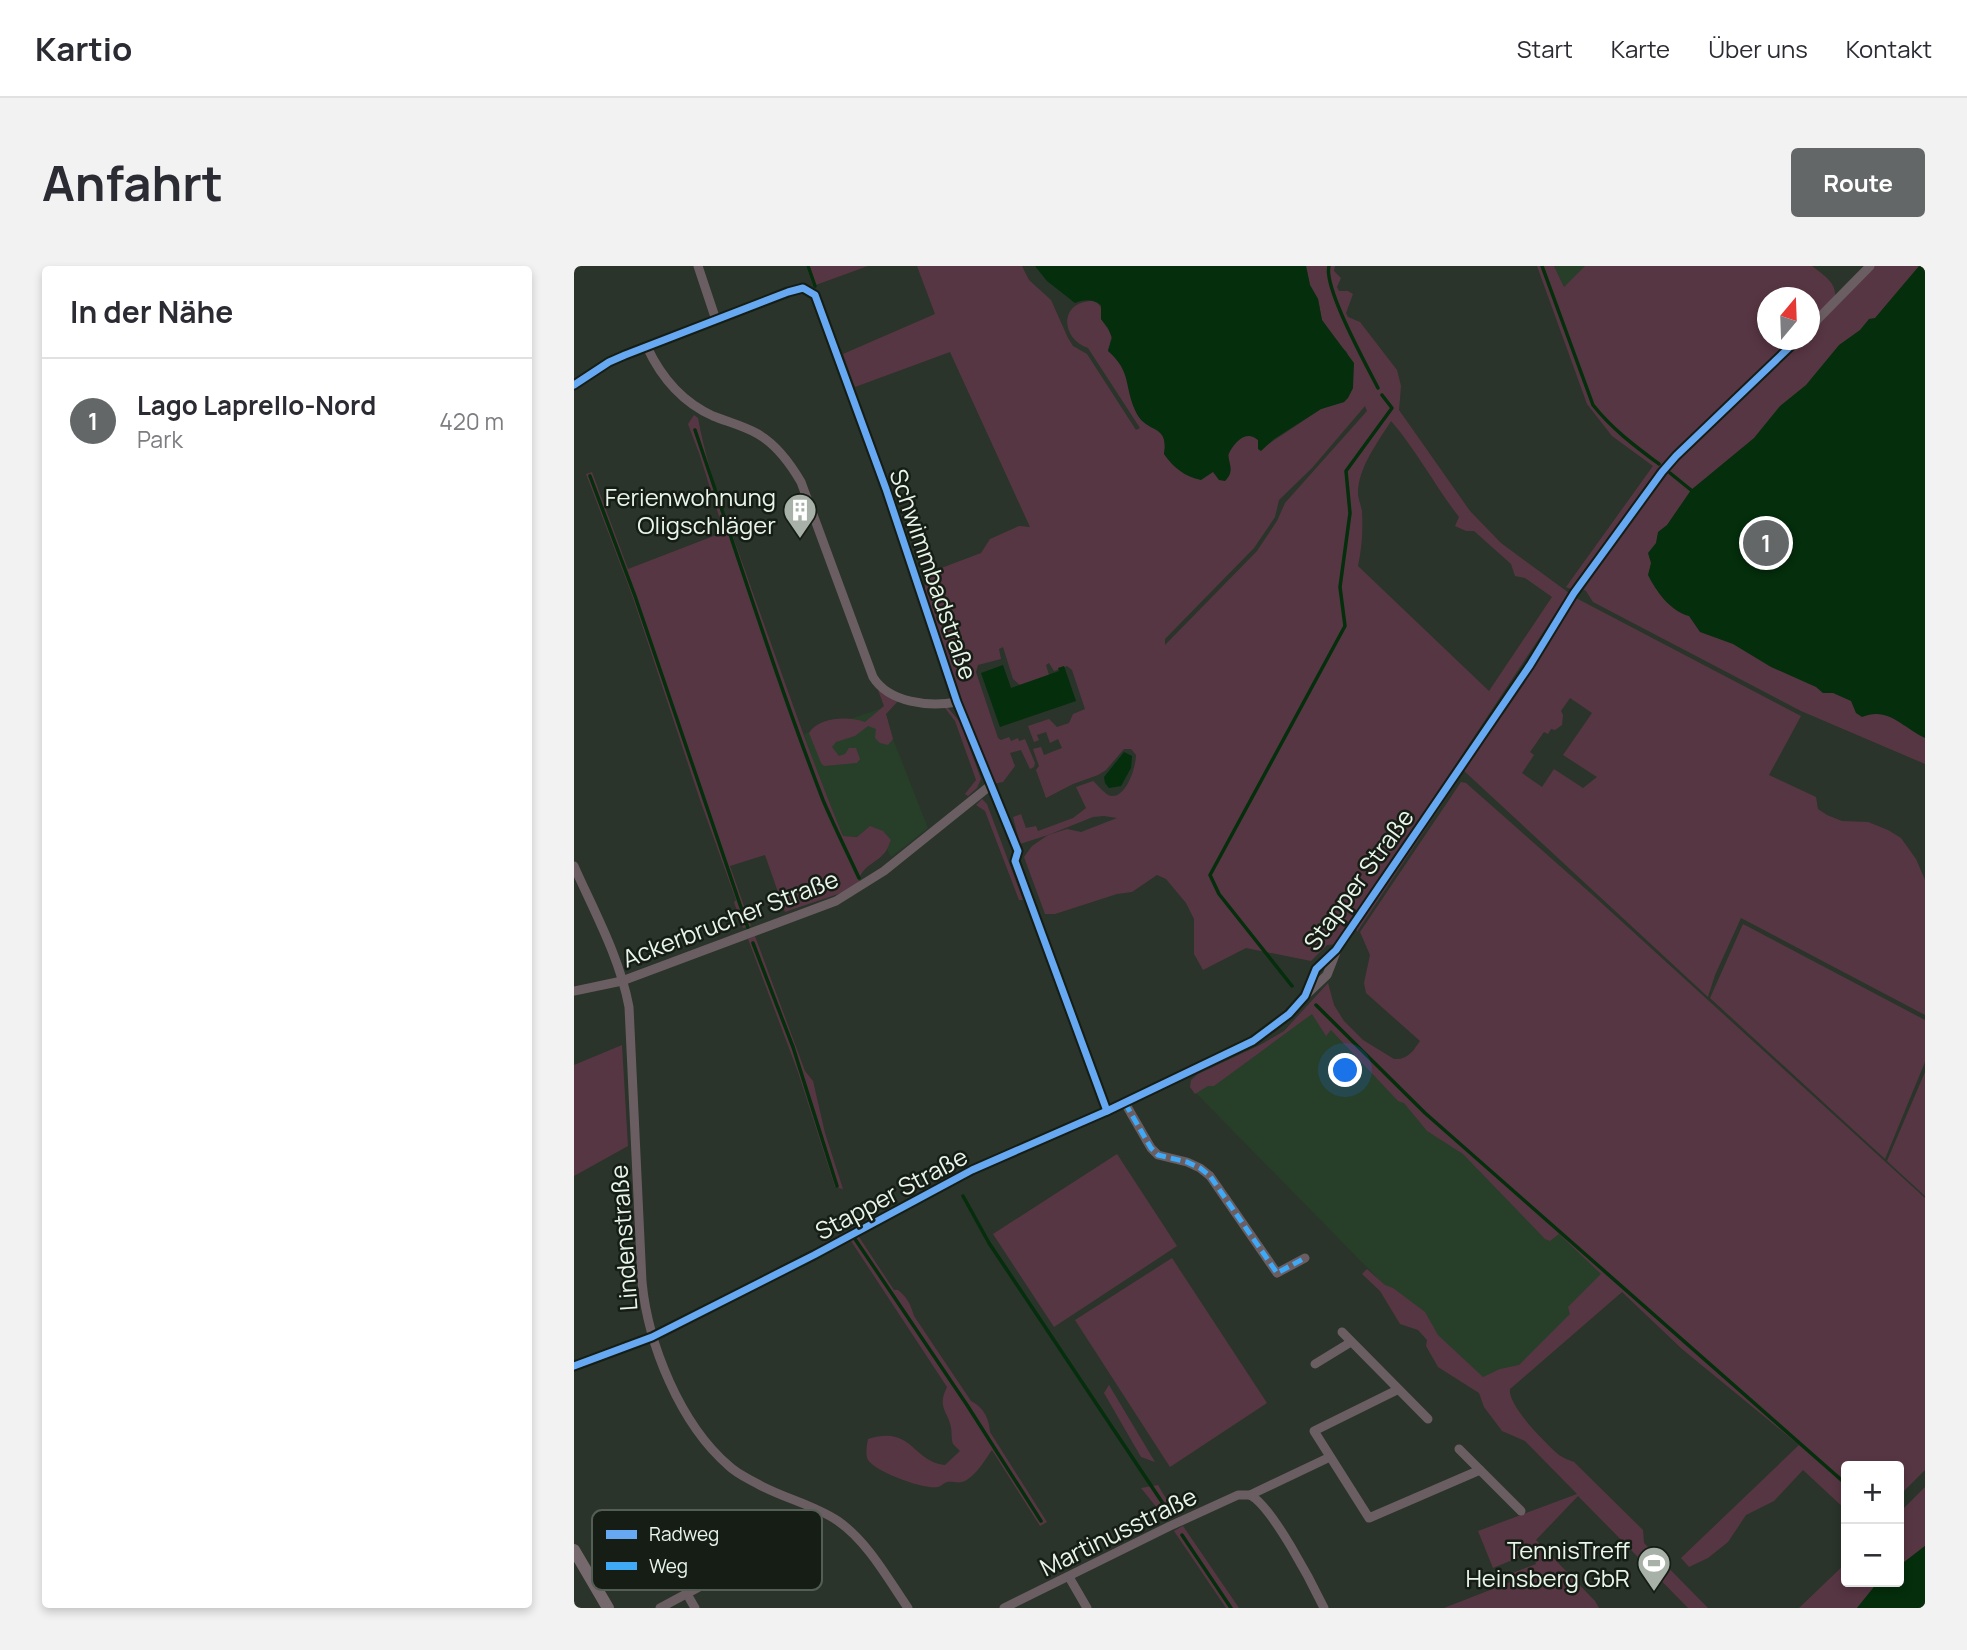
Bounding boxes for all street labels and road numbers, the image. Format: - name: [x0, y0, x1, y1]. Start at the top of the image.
- street label: Schwimmbadstraße: [882, 464, 986, 684]
- street label: Stapper Straße: [1295, 801, 1421, 957]
- street label: Ackerbrucher Straße: [617, 862, 843, 974]
- street label: Stapper Straße: [809, 1139, 973, 1247]
- street label: Lindenstraße: [601, 1164, 645, 1312]
- street label: Martinusstraße: [1034, 1479, 1202, 1583]

